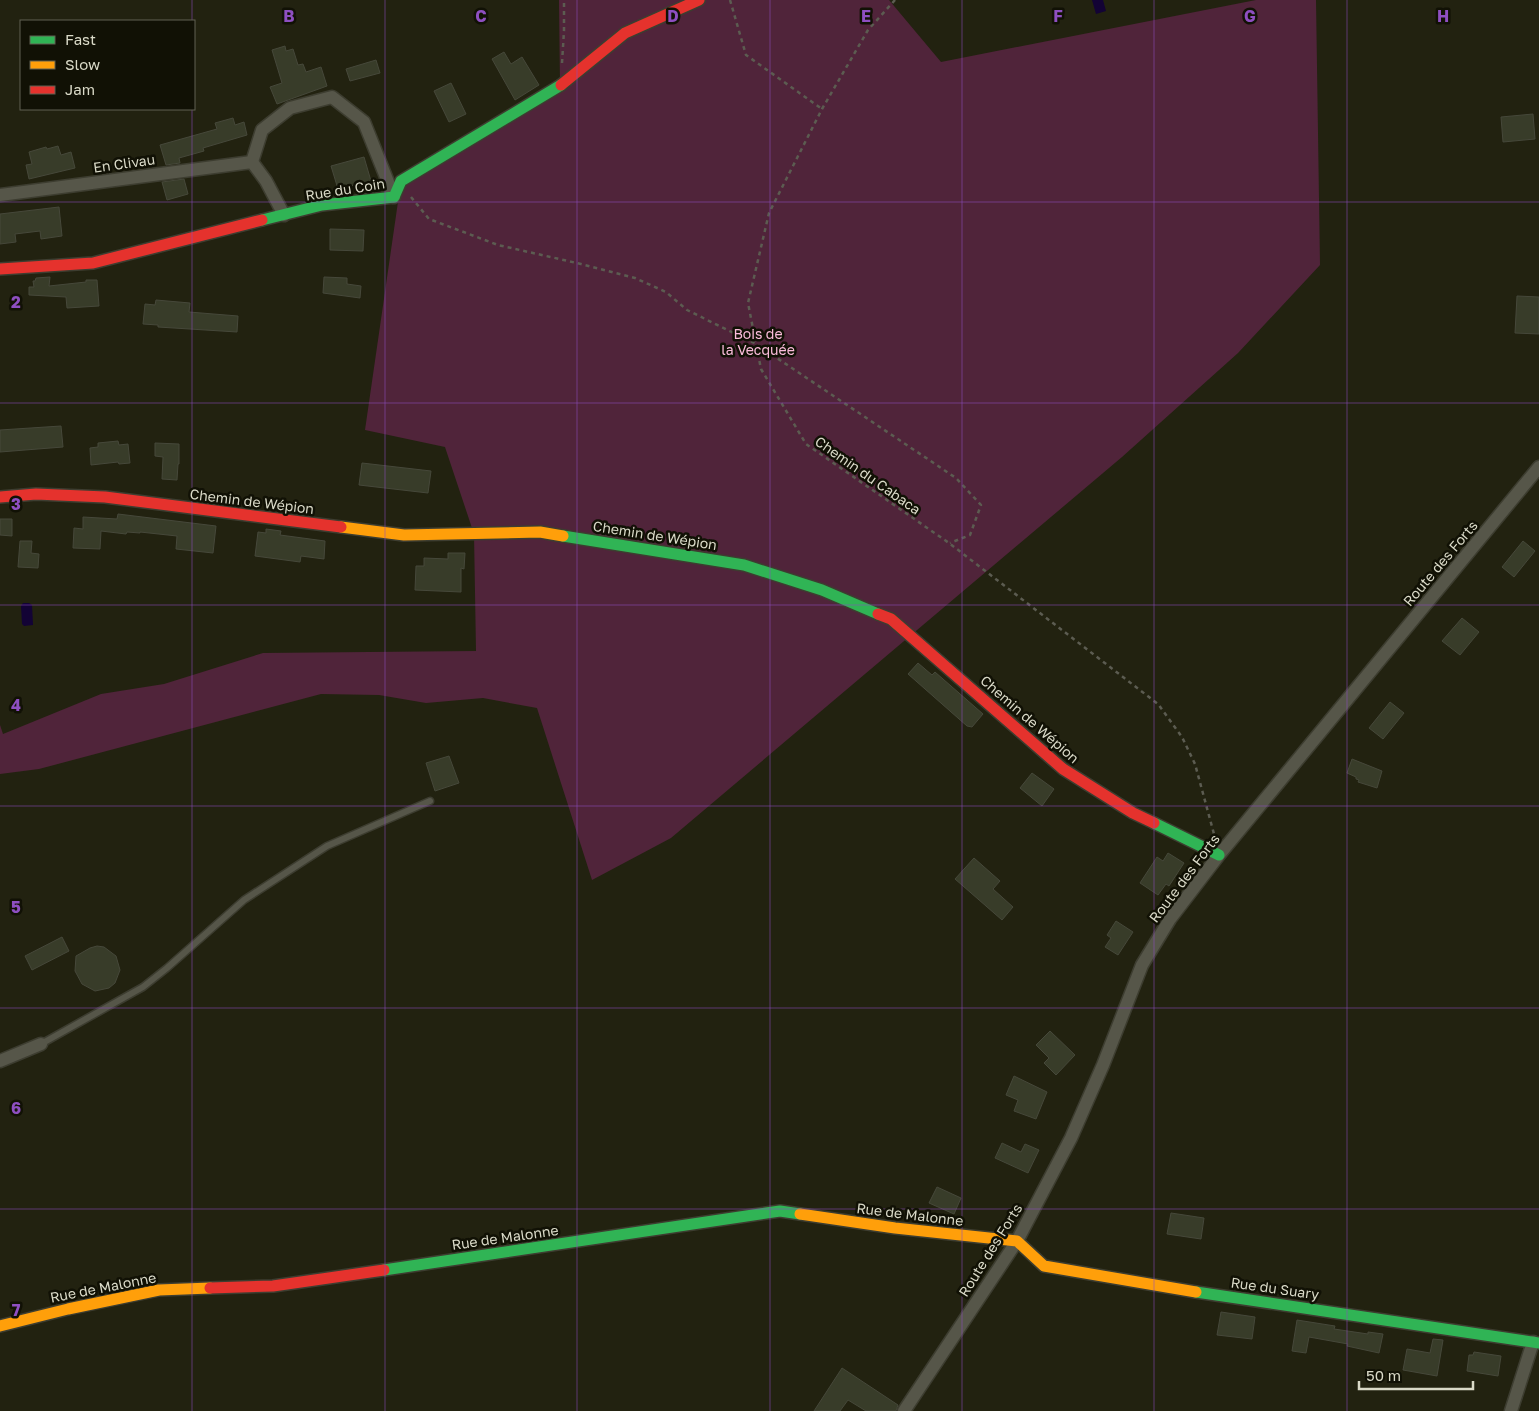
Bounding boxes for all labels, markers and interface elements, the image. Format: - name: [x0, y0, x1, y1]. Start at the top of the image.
- text: B: [283, 6, 295, 26]
- text: C: [475, 6, 487, 26]
- text: D: [667, 6, 679, 26]
- text: E: [861, 6, 871, 26]
- text: F: [1053, 6, 1063, 26]
- text: G: [1244, 6, 1256, 26]
- text: H: [1437, 6, 1449, 26]
- legend: [20, 20, 195, 110]
- text: Fast: [65, 30, 96, 48]
- text: Slow: [65, 55, 100, 73]
- text: Jam: [65, 80, 95, 98]
- street label: En Clivau: [92, 150, 156, 176]
- street label: Rue du Coin: [304, 174, 386, 204]
- text: 2: [11, 292, 21, 312]
- park label: Bois de la Vecquée: [721, 325, 795, 358]
- street label: Chemin du Cabaca: [812, 432, 924, 518]
- street label: Chemin de Wépion: [189, 485, 315, 517]
- text: 3: [11, 494, 21, 514]
- street label: Chemin de Wépion: [592, 517, 718, 553]
- street label: Route des Forts: [1399, 517, 1481, 609]
- street label: Chemin de Wépion: [977, 672, 1083, 766]
- text: 4: [11, 695, 21, 715]
- street label: Route des Forts: [1145, 830, 1223, 926]
- text: 5: [11, 897, 21, 917]
- text: 6: [11, 1098, 21, 1118]
- street label: Rue de Malonne: [856, 1199, 964, 1229]
- street label: Route des Forts: [955, 1200, 1025, 1300]
- street label: Rue de Malonne: [451, 1221, 559, 1253]
- street label: Rue de Malonne: [49, 1268, 157, 1306]
- street label: Rue du Suary: [1230, 1273, 1320, 1303]
- text: 7: [12, 1300, 21, 1320]
- scale bar: [1359, 1358, 1473, 1390]
- text: 50 m: [1366, 1366, 1401, 1384]

